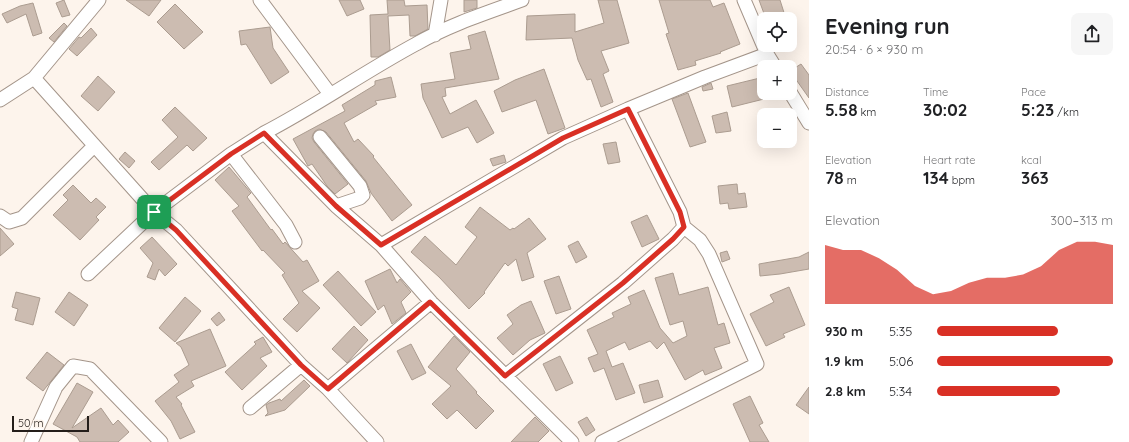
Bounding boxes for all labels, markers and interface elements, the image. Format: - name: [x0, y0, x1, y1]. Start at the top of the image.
- map controls: [757, 12, 797, 148]
- button: locate: [757, 12, 797, 52]
- text: Evening run: [825, 12, 950, 40]
- button: share: [1071, 13, 1113, 55]
- text: 20:54 · 6 × 930 m: [825, 41, 923, 57]
- button: +: [757, 60, 797, 100]
- text: Distance: [825, 85, 869, 99]
- text: Time: [923, 85, 948, 99]
- text: Pace: [1021, 85, 1046, 99]
- text: 5.58: [825, 99, 857, 120]
- text: 30:02: [923, 99, 967, 120]
- text: 5:23: [1021, 99, 1054, 120]
- text: km: [857, 105, 876, 119]
- text: /km: [1054, 105, 1079, 119]
- button: −: [757, 108, 797, 148]
- text: Elevation: [825, 153, 871, 167]
- text: Heart rate: [923, 153, 975, 167]
- text: kcal: [1021, 153, 1042, 167]
- text: 78: [825, 167, 844, 188]
- text: 134: [923, 167, 949, 188]
- text: 363: [1021, 167, 1049, 188]
- text: m: [844, 173, 857, 187]
- text: bpm: [949, 173, 975, 187]
- pin: [137, 195, 171, 229]
- icon: arrive: [143, 201, 165, 223]
- text: Elevation: [825, 212, 880, 228]
- text: 300–313 m: [1050, 212, 1113, 228]
- text: 930 m: [825, 323, 863, 339]
- text: 5:35: [889, 323, 912, 339]
- text: 1.9 km: [825, 353, 864, 369]
- text: 5:06: [889, 353, 913, 369]
- text: 2.8 km: [825, 383, 866, 399]
- text: 5:34: [889, 383, 912, 399]
- scale bar: [12, 414, 89, 433]
- text: 50 m: [18, 416, 44, 430]

